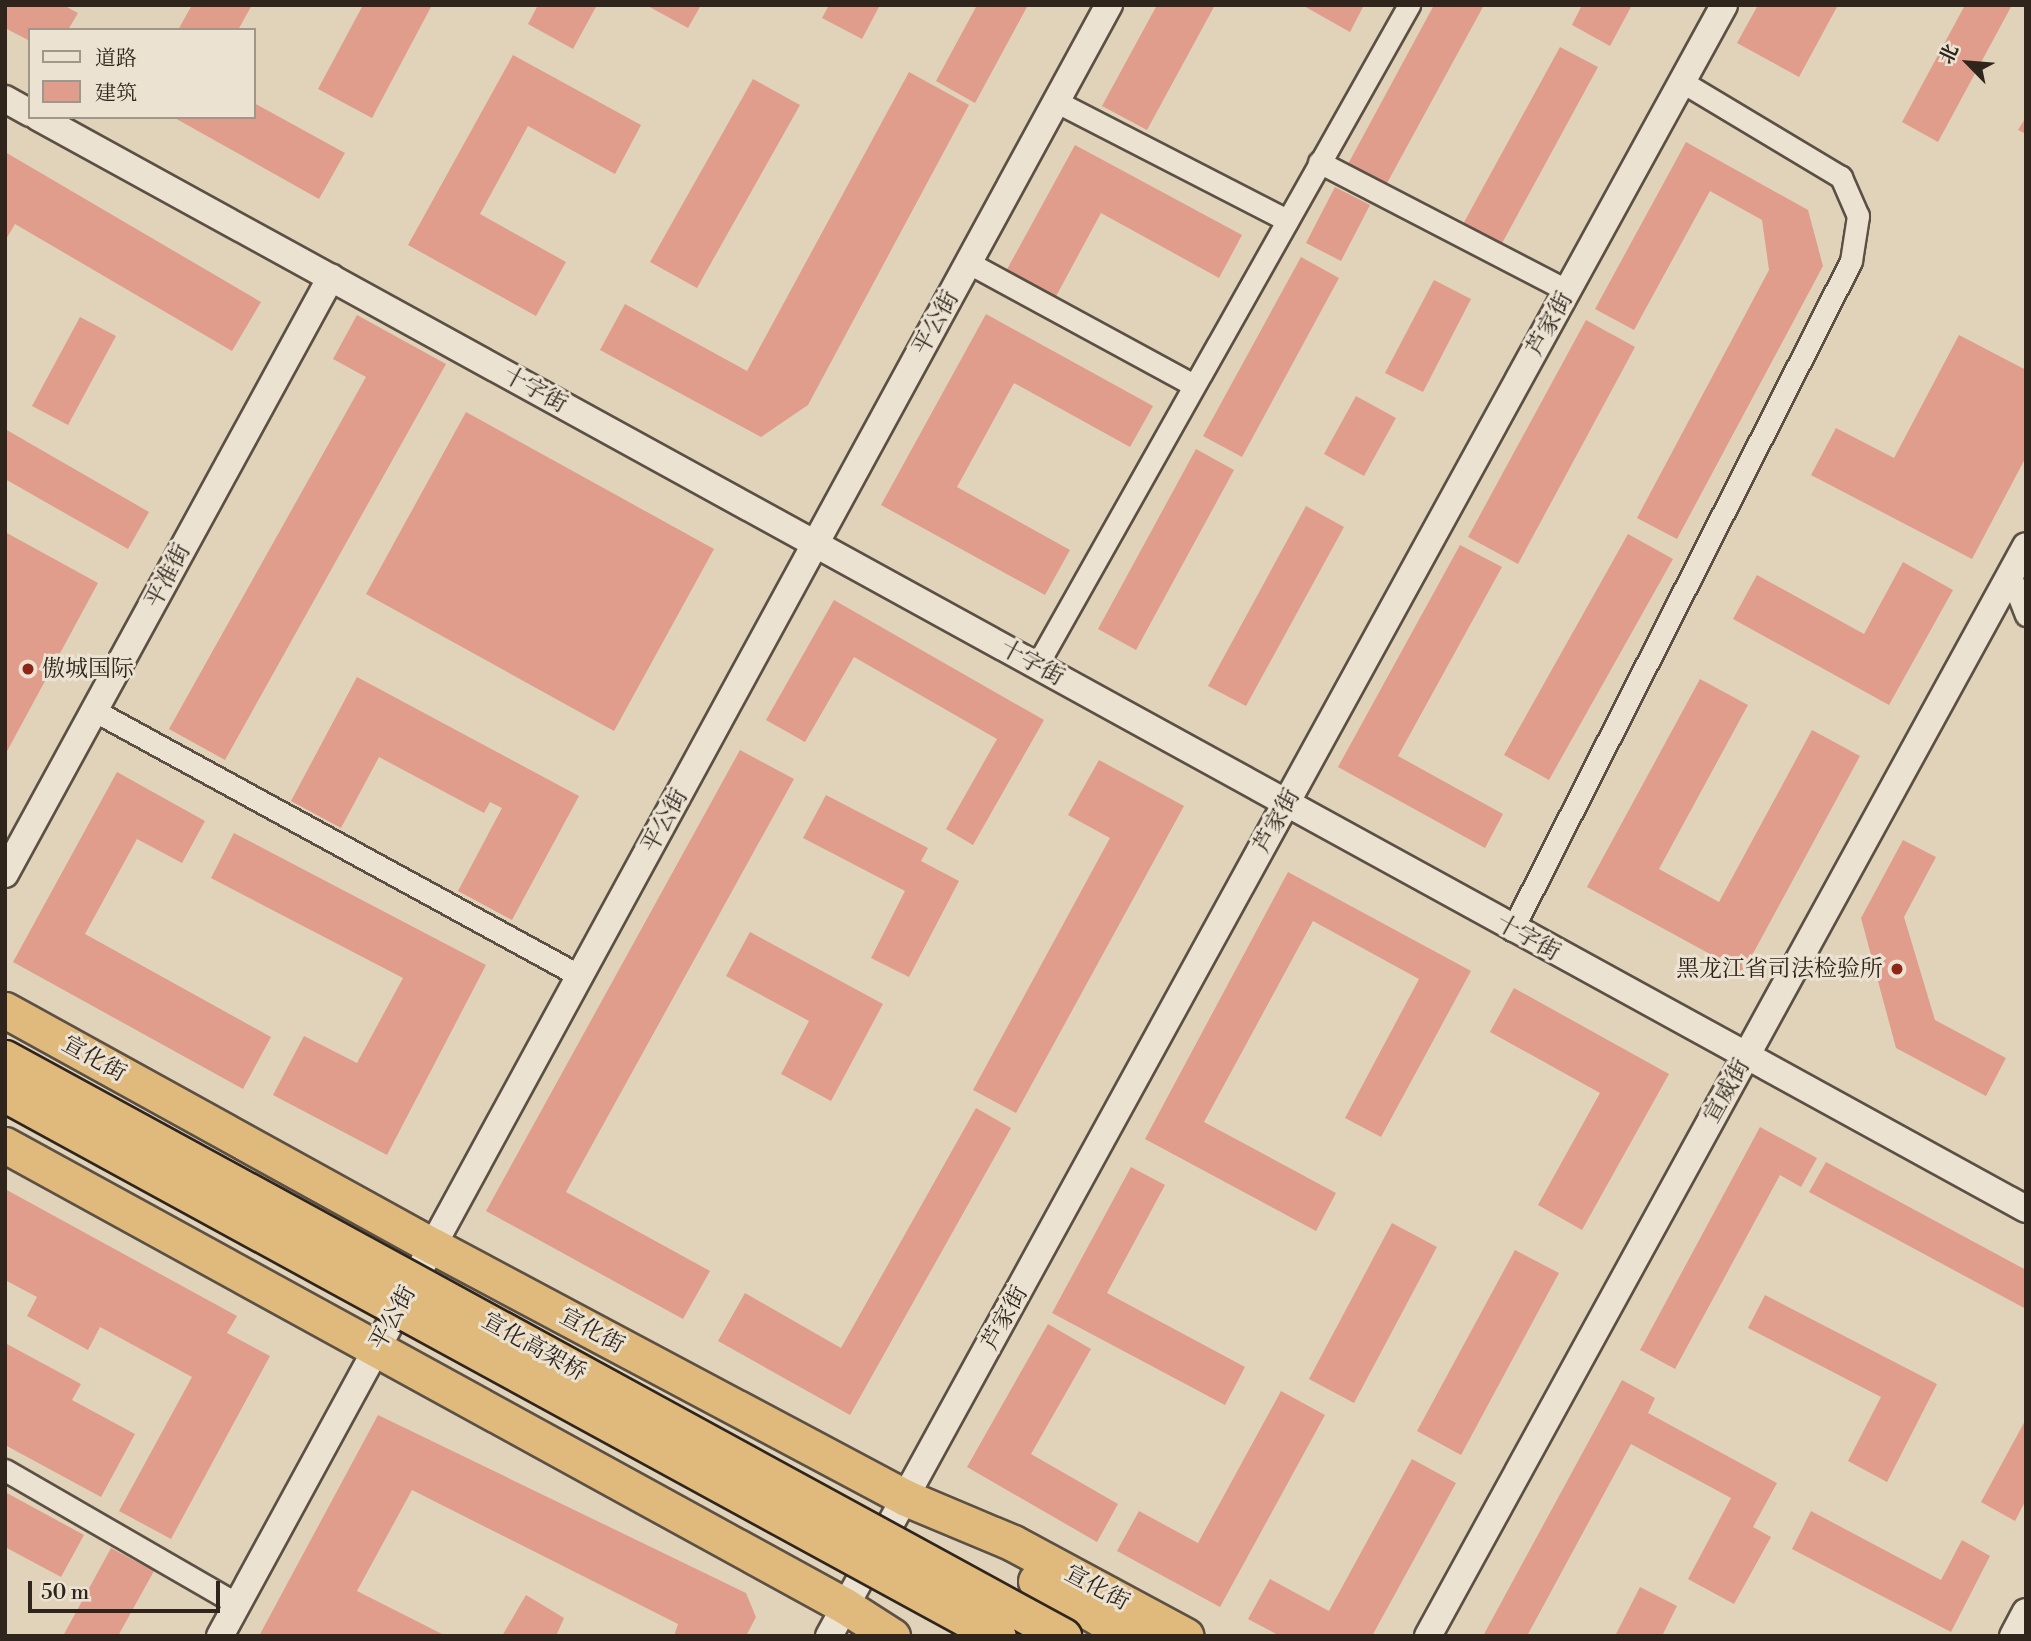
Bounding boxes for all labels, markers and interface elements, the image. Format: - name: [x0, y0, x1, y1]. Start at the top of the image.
- legend: [28, 28, 256, 119]
- north arrow: [1933, 28, 2003, 98]
- text: 北: [1934, 40, 1964, 68]
- text: 道路: [95, 46, 137, 72]
- text: 建筑: [95, 81, 137, 107]
- street label: 平公街: [907, 286, 965, 360]
- street label: 芦家街: [1521, 287, 1579, 361]
- street label: 十字街: [498, 361, 572, 419]
- street label: 平准街: [140, 539, 196, 613]
- street label: 十字街: [995, 634, 1069, 692]
- place label: 傲城国际: [42, 655, 134, 683]
- marker: 傲城国际: [20, 661, 36, 677]
- street label: 平公街: [636, 784, 694, 858]
- street label: 芦家街: [1248, 784, 1306, 858]
- street label: 十字街: [1491, 909, 1565, 967]
- place label: 黑龙江省司法检验所: [1676, 955, 1883, 983]
- marker: 黑龙江省司法检验所: [1889, 961, 1905, 977]
- street label: 宣化街: [57, 1030, 131, 1088]
- street label: 宣威街: [1698, 1054, 1756, 1128]
- street label: 平公街: [364, 1281, 422, 1355]
- street label: 芦家街: [976, 1281, 1034, 1355]
- street label: 宣化街: [555, 1303, 629, 1359]
- street label: 宣化高架桥: [477, 1307, 591, 1387]
- street label: 宣化街: [1060, 1560, 1134, 1616]
- scale bar: [32, 1568, 224, 1612]
- text: 50 m: [41, 1580, 89, 1606]

